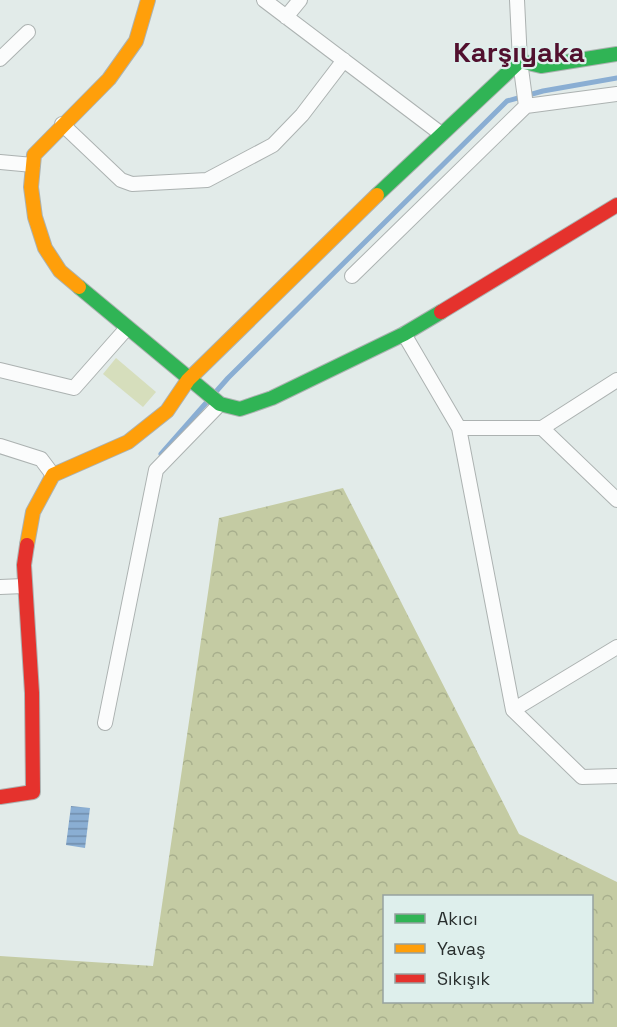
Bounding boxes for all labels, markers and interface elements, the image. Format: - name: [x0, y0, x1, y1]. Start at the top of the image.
- district label: Karşıyaka: [453, 34, 585, 70]
- legend: [383, 895, 593, 1003]
- text: Akıcı: [437, 907, 478, 930]
- text: Yavaş: [437, 937, 486, 960]
- text: Sıkışık: [437, 967, 490, 990]

